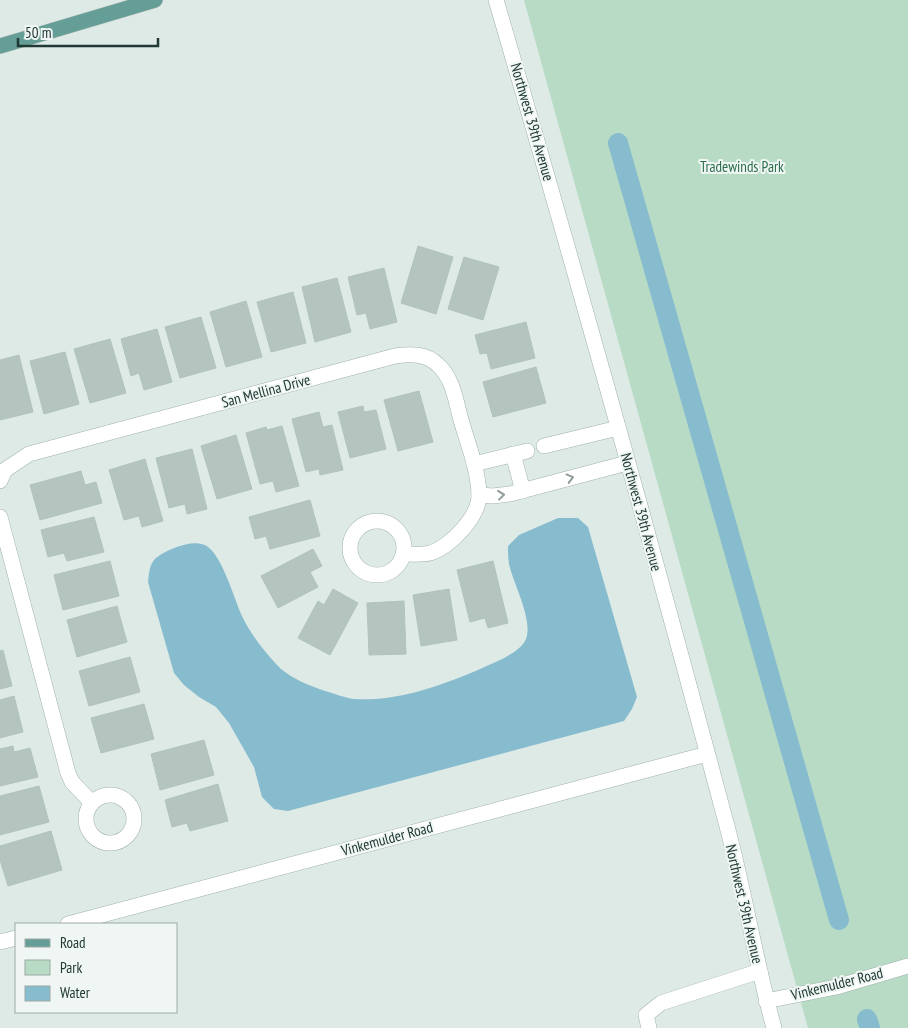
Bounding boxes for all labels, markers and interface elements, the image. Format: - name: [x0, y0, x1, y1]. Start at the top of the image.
- scale bar: [18, 15, 158, 47]
- text: 50 m: [25, 23, 51, 42]
- street label: Northwest 39th Avenue: [507, 61, 558, 183]
- park label: Tradewinds Park: [700, 157, 784, 176]
- street label: San Mellina Drive: [219, 370, 312, 411]
- street label: Northwest 39th Avenue: [617, 451, 666, 573]
- one-way arrow: [566, 474, 574, 484]
- one-way arrow: [498, 490, 506, 501]
- street label: Vinkemulder Road: [338, 817, 435, 860]
- street label: Northwest 39th Avenue: [722, 842, 767, 965]
- legend: [15, 923, 178, 1013]
- text: Road: [60, 933, 86, 952]
- text: Park: [60, 958, 82, 977]
- street label: Vinkemulder Road: [788, 963, 885, 1004]
- text: Water: [60, 983, 91, 1002]

